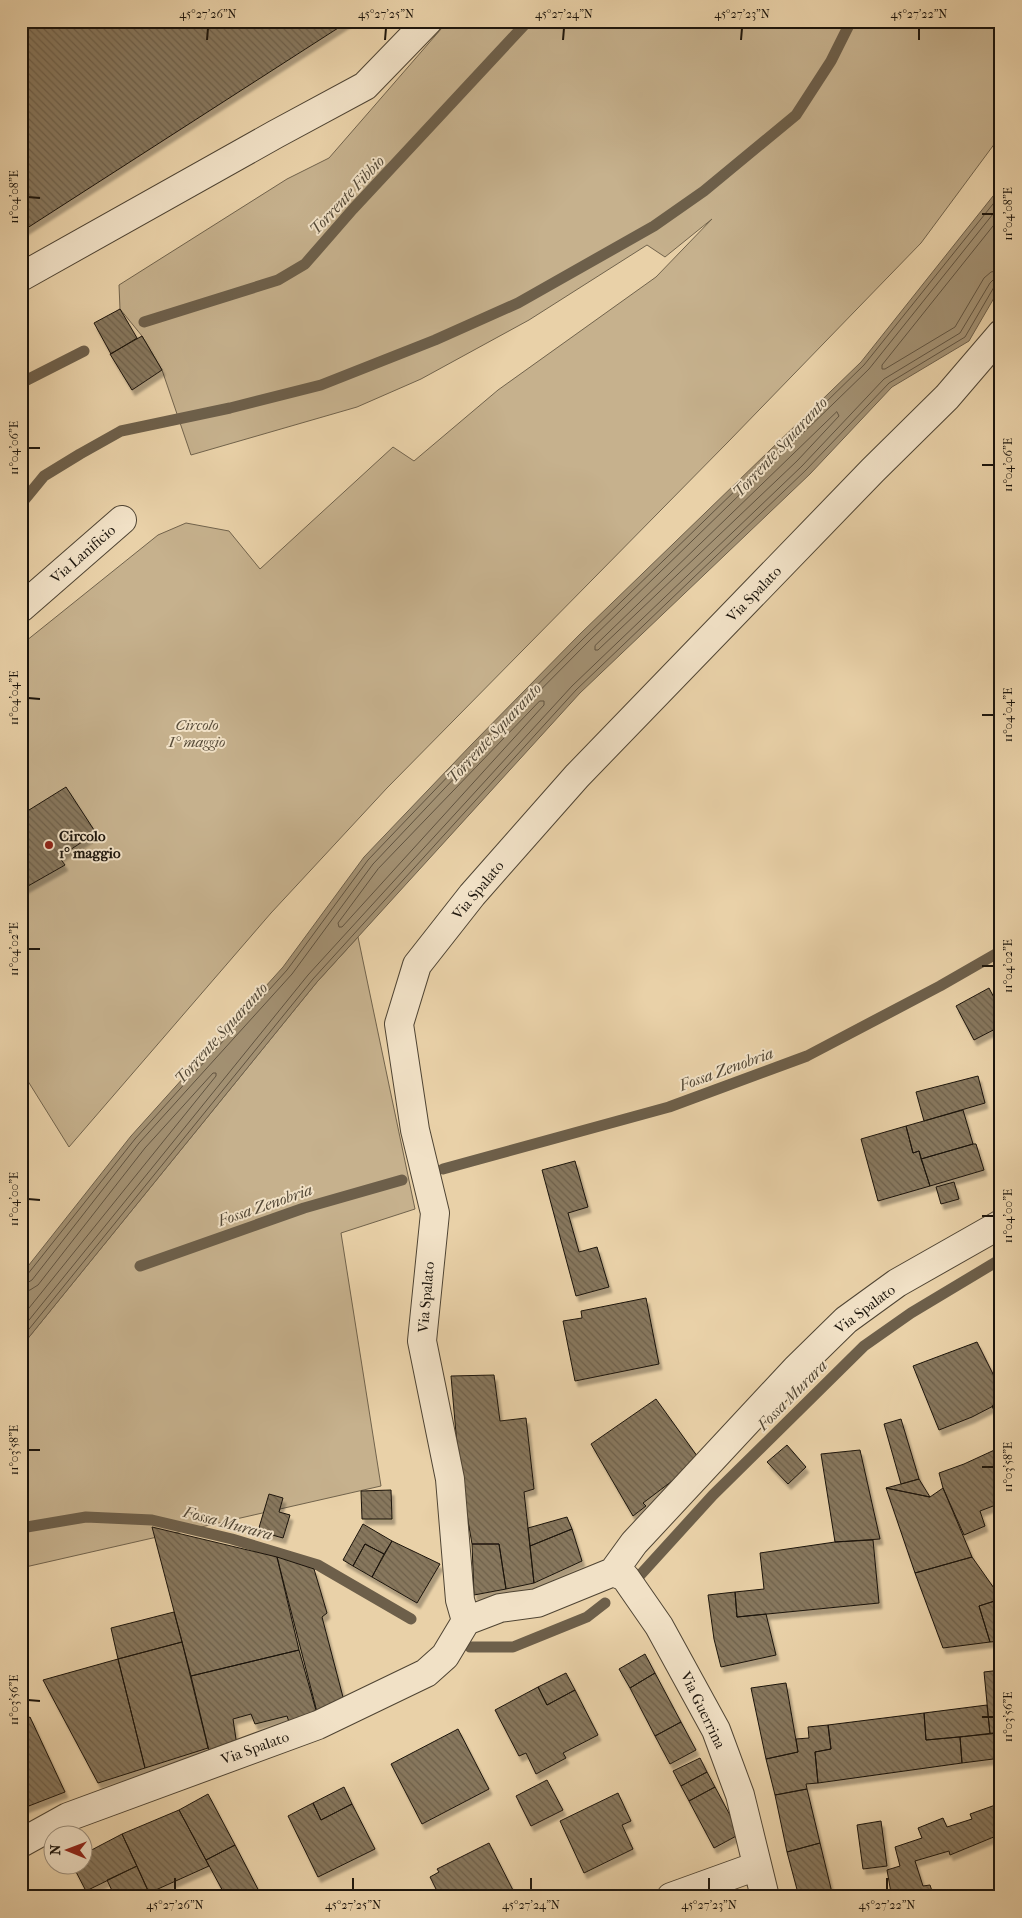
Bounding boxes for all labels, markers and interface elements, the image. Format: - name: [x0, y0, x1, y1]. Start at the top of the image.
- text: 45°27'26"N: [179, 7, 237, 21]
- text: 45°27'25"N: [358, 7, 414, 21]
- text: 45°27'24"N: [535, 7, 593, 21]
- text: 45°27'23"N: [714, 7, 770, 21]
- text: 45°27'22"N: [891, 7, 947, 21]
- water label: Torrente Fibbio: [306, 151, 389, 238]
- text: 11°04'08"E: [7, 170, 21, 224]
- text: 11°04'08"E: [1001, 187, 1015, 241]
- water label: Torrente Squaranto: [729, 393, 831, 501]
- text: 11°04'06"E: [7, 421, 21, 475]
- text: 11°04'06"E: [1001, 438, 1015, 492]
- street label: Via Lanificio: [46, 521, 120, 588]
- street label: Via Spalato: [722, 562, 785, 627]
- text: 11°04'04"E: [7, 671, 21, 725]
- water label: Torrente Squaranto: [443, 679, 545, 787]
- text: 11°04'04"E: [1001, 688, 1015, 742]
- park label: Circolo I° maggio: [168, 716, 225, 751]
- place label: Circolo 1° maggio: [59, 827, 121, 862]
- marker: Circolo 1° maggio: [43, 839, 55, 851]
- street label: Via Spalato: [448, 857, 508, 924]
- text: 11°04'02"E: [7, 922, 21, 976]
- text: 11°04'02"E: [1001, 939, 1015, 993]
- water label: Torrente Squaranto: [171, 978, 272, 1088]
- water label: Fossa Zenobria: [675, 1043, 776, 1095]
- text: 11°04'00"E: [7, 1172, 21, 1226]
- water label: Fossa Zenobria: [214, 1180, 315, 1230]
- text: 11°04'00"E: [1001, 1189, 1015, 1243]
- street label: Via Spalato: [414, 1260, 438, 1334]
- street label: Via Spalato: [830, 1280, 899, 1338]
- water label: Fossa Murara: [752, 1356, 831, 1435]
- text: 11°03'58"E: [7, 1425, 21, 1475]
- text: 11°03'58"E: [1001, 1442, 1015, 1492]
- water label: Fossa Murara: [181, 1502, 275, 1544]
- street label: Via Guerrina: [676, 1668, 730, 1752]
- text: 11°03'56"E: [7, 1675, 21, 1725]
- text: 11°03'56"E: [1001, 1692, 1015, 1742]
- street label: Via Spalato: [218, 1727, 292, 1769]
- north arrow: [42, 1826, 92, 1876]
- text: N: [47, 1844, 64, 1855]
- text: 45°27'26"N: [146, 1898, 204, 1912]
- text: 45°27'25"N: [325, 1898, 381, 1912]
- text: 45°27'24"N: [502, 1898, 560, 1912]
- text: 45°27'23"N: [681, 1898, 737, 1912]
- text: 45°27'22"N: [859, 1898, 915, 1912]

